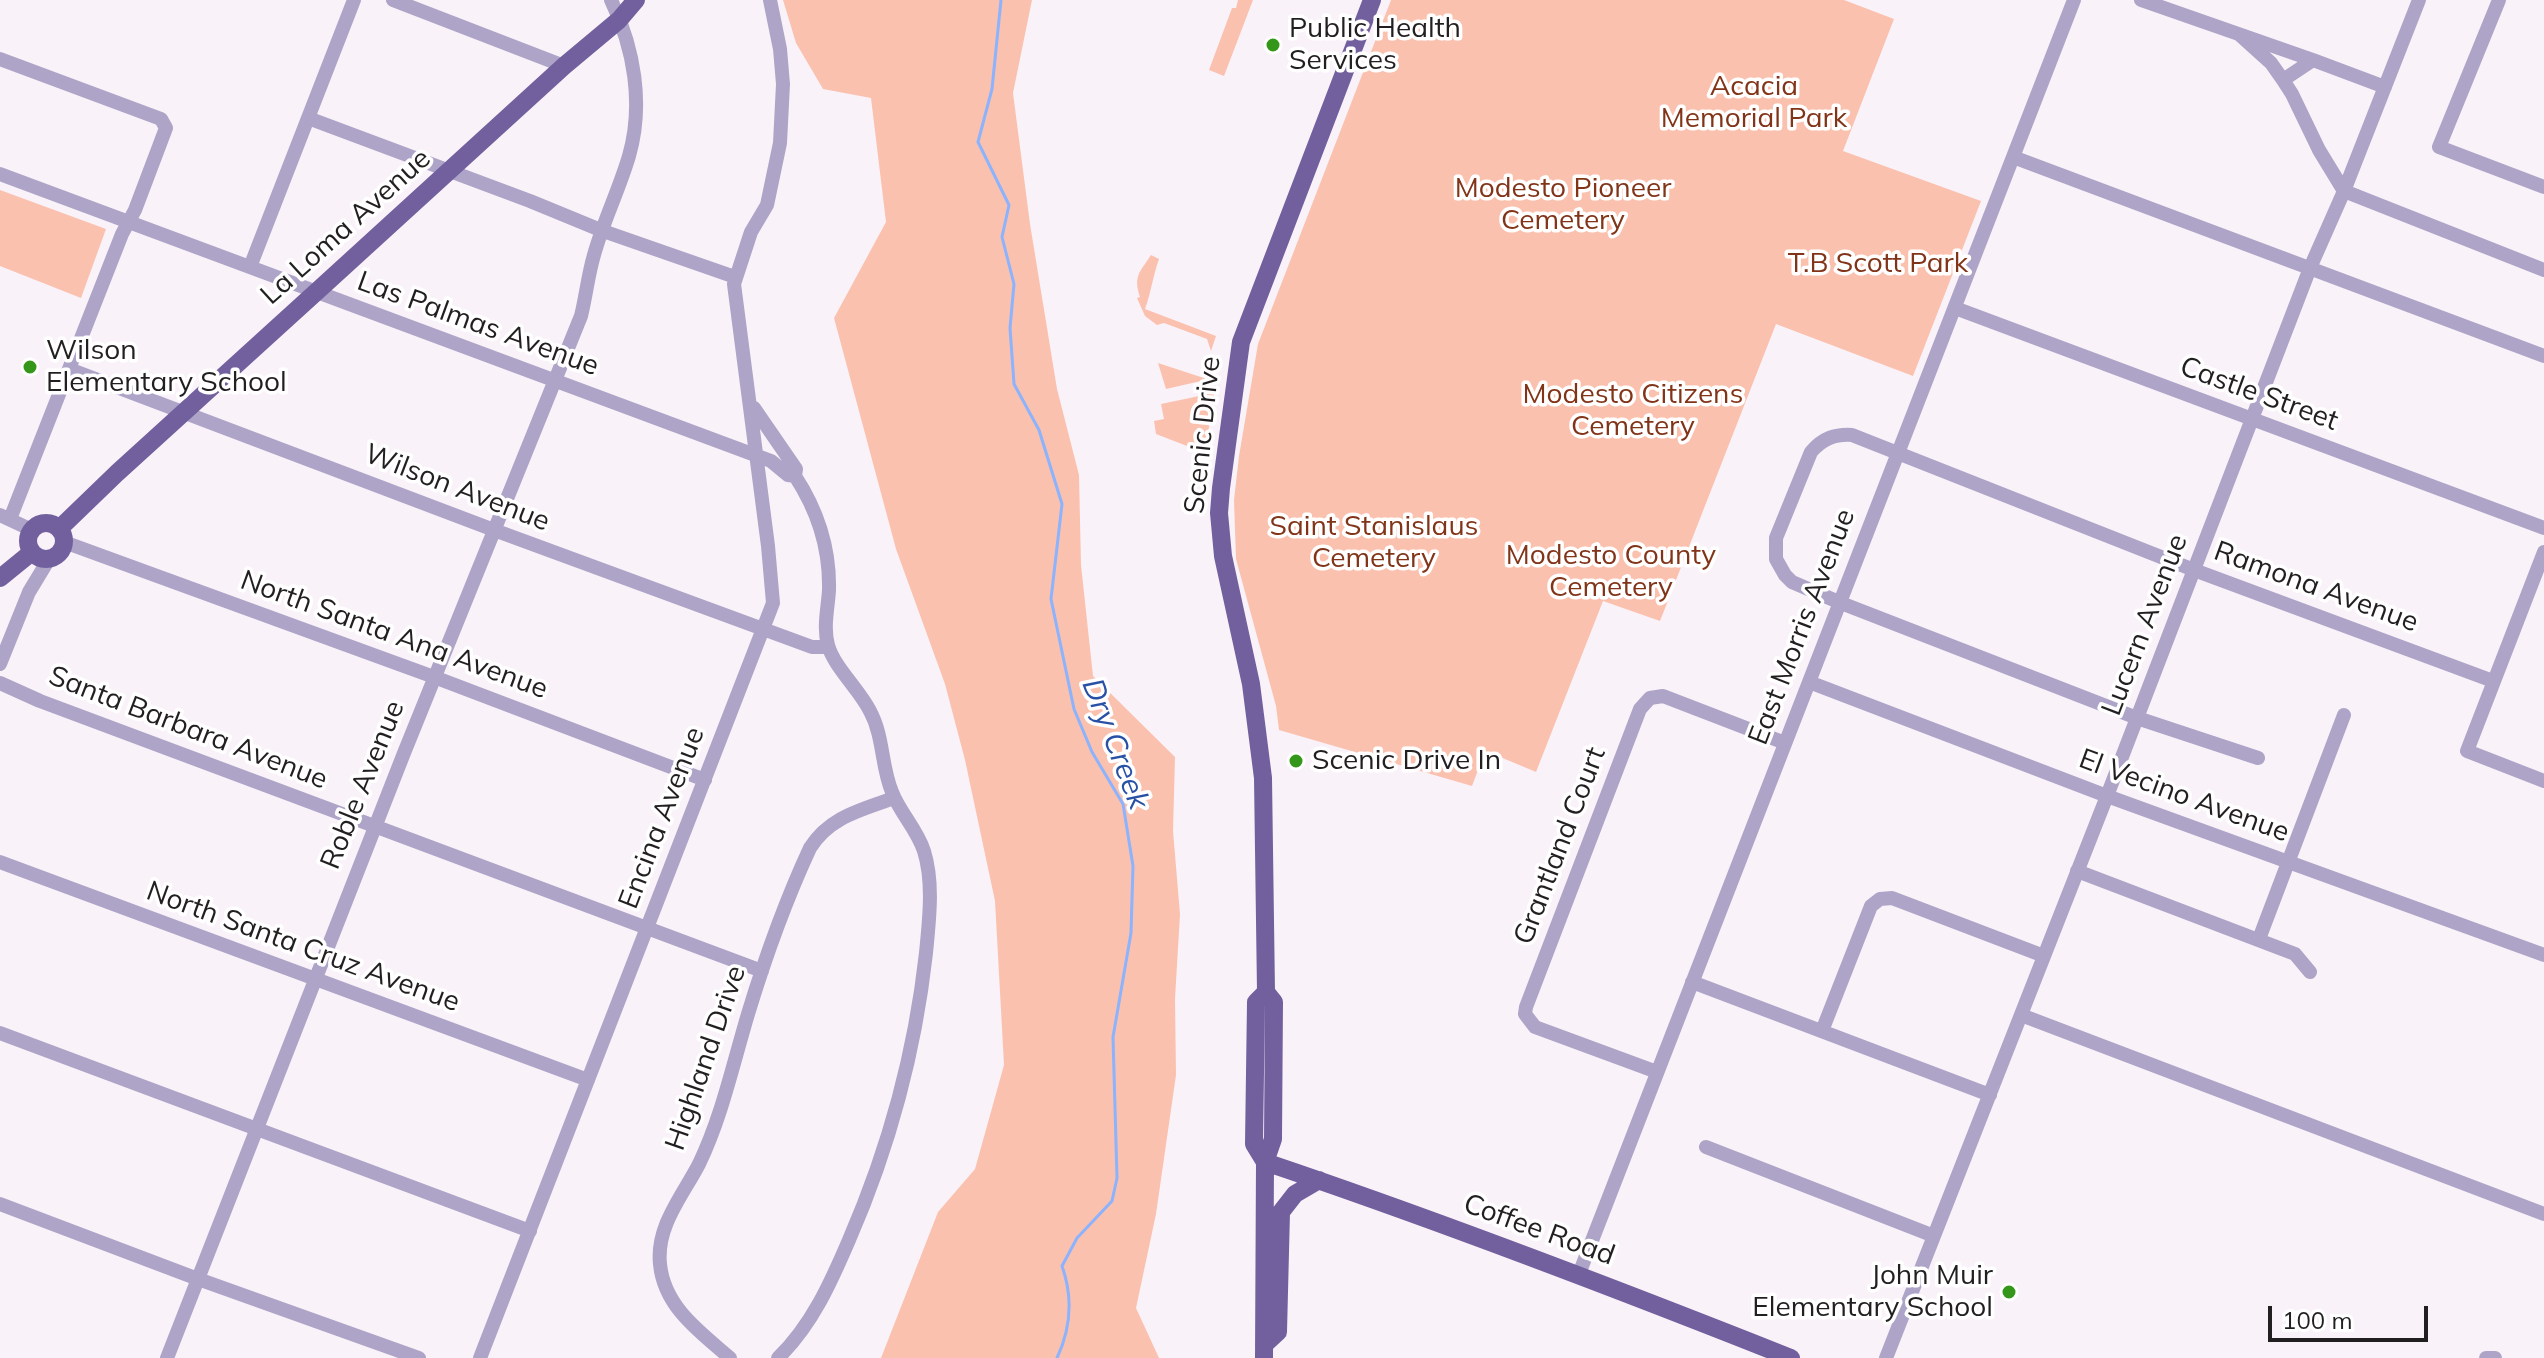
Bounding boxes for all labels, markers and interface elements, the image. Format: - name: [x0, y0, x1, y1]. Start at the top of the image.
- place label: Public Health Services: [1289, 12, 1461, 78]
- marker: Public Health Services: [1264, 36, 1282, 54]
- park label: Acacia Memorial Park: [1661, 70, 1847, 136]
- street label: La Loma Avenue: [254, 142, 438, 312]
- park label: Modesto Pioneer Cemetery: [1455, 172, 1671, 238]
- park label: T.B Scott Park: [1788, 247, 1968, 281]
- street label: Las Palmas Avenue: [353, 265, 603, 383]
- place label: Wilson Elementary School: [46, 334, 287, 400]
- street label: Castle Street: [2175, 350, 2343, 438]
- street label: Scenic Drive: [1178, 355, 1228, 515]
- marker: Wilson Elementary School: [21, 358, 39, 376]
- park label: Modesto Citizens Cemetery: [1523, 378, 1743, 444]
- street label: Wilson Avenue: [360, 437, 554, 539]
- street label: East Morris Avenue: [1742, 504, 1862, 750]
- park label: Saint Stanislaus Cemetery: [1270, 510, 1478, 576]
- street label: Lucern Avenue: [2095, 530, 2195, 720]
- street label: Ramona Avenue: [2209, 534, 2423, 640]
- park label: Modesto County Cemetery: [1506, 539, 1716, 605]
- street label: North Santa Ana Avenue: [236, 564, 552, 706]
- street label: Santa Barbara Avenue: [44, 659, 332, 797]
- water label: Dry Creek: [1074, 673, 1156, 815]
- street label: Roble Avenue: [314, 696, 412, 874]
- street label: Encina Avenue: [612, 723, 712, 913]
- street label: El Vecino Avenue: [2074, 742, 2294, 850]
- street label: Grantland Court: [1507, 743, 1613, 949]
- place label: Scenic Drive In: [1312, 744, 1501, 778]
- marker: Scenic Drive In: [1287, 752, 1305, 770]
- street label: North Santa Cruz Avenue: [142, 875, 464, 1019]
- street label: Highland Drive: [659, 961, 753, 1155]
- street label: Coffee Road: [1459, 1187, 1619, 1273]
- place label: John Muir Elementary School: [1752, 1259, 1993, 1325]
- marker: John Muir Elementary School: [2000, 1283, 2018, 1301]
- scale bar: [2272, 1290, 2432, 1340]
- text: 100 m: [2282, 1305, 2353, 1335]

